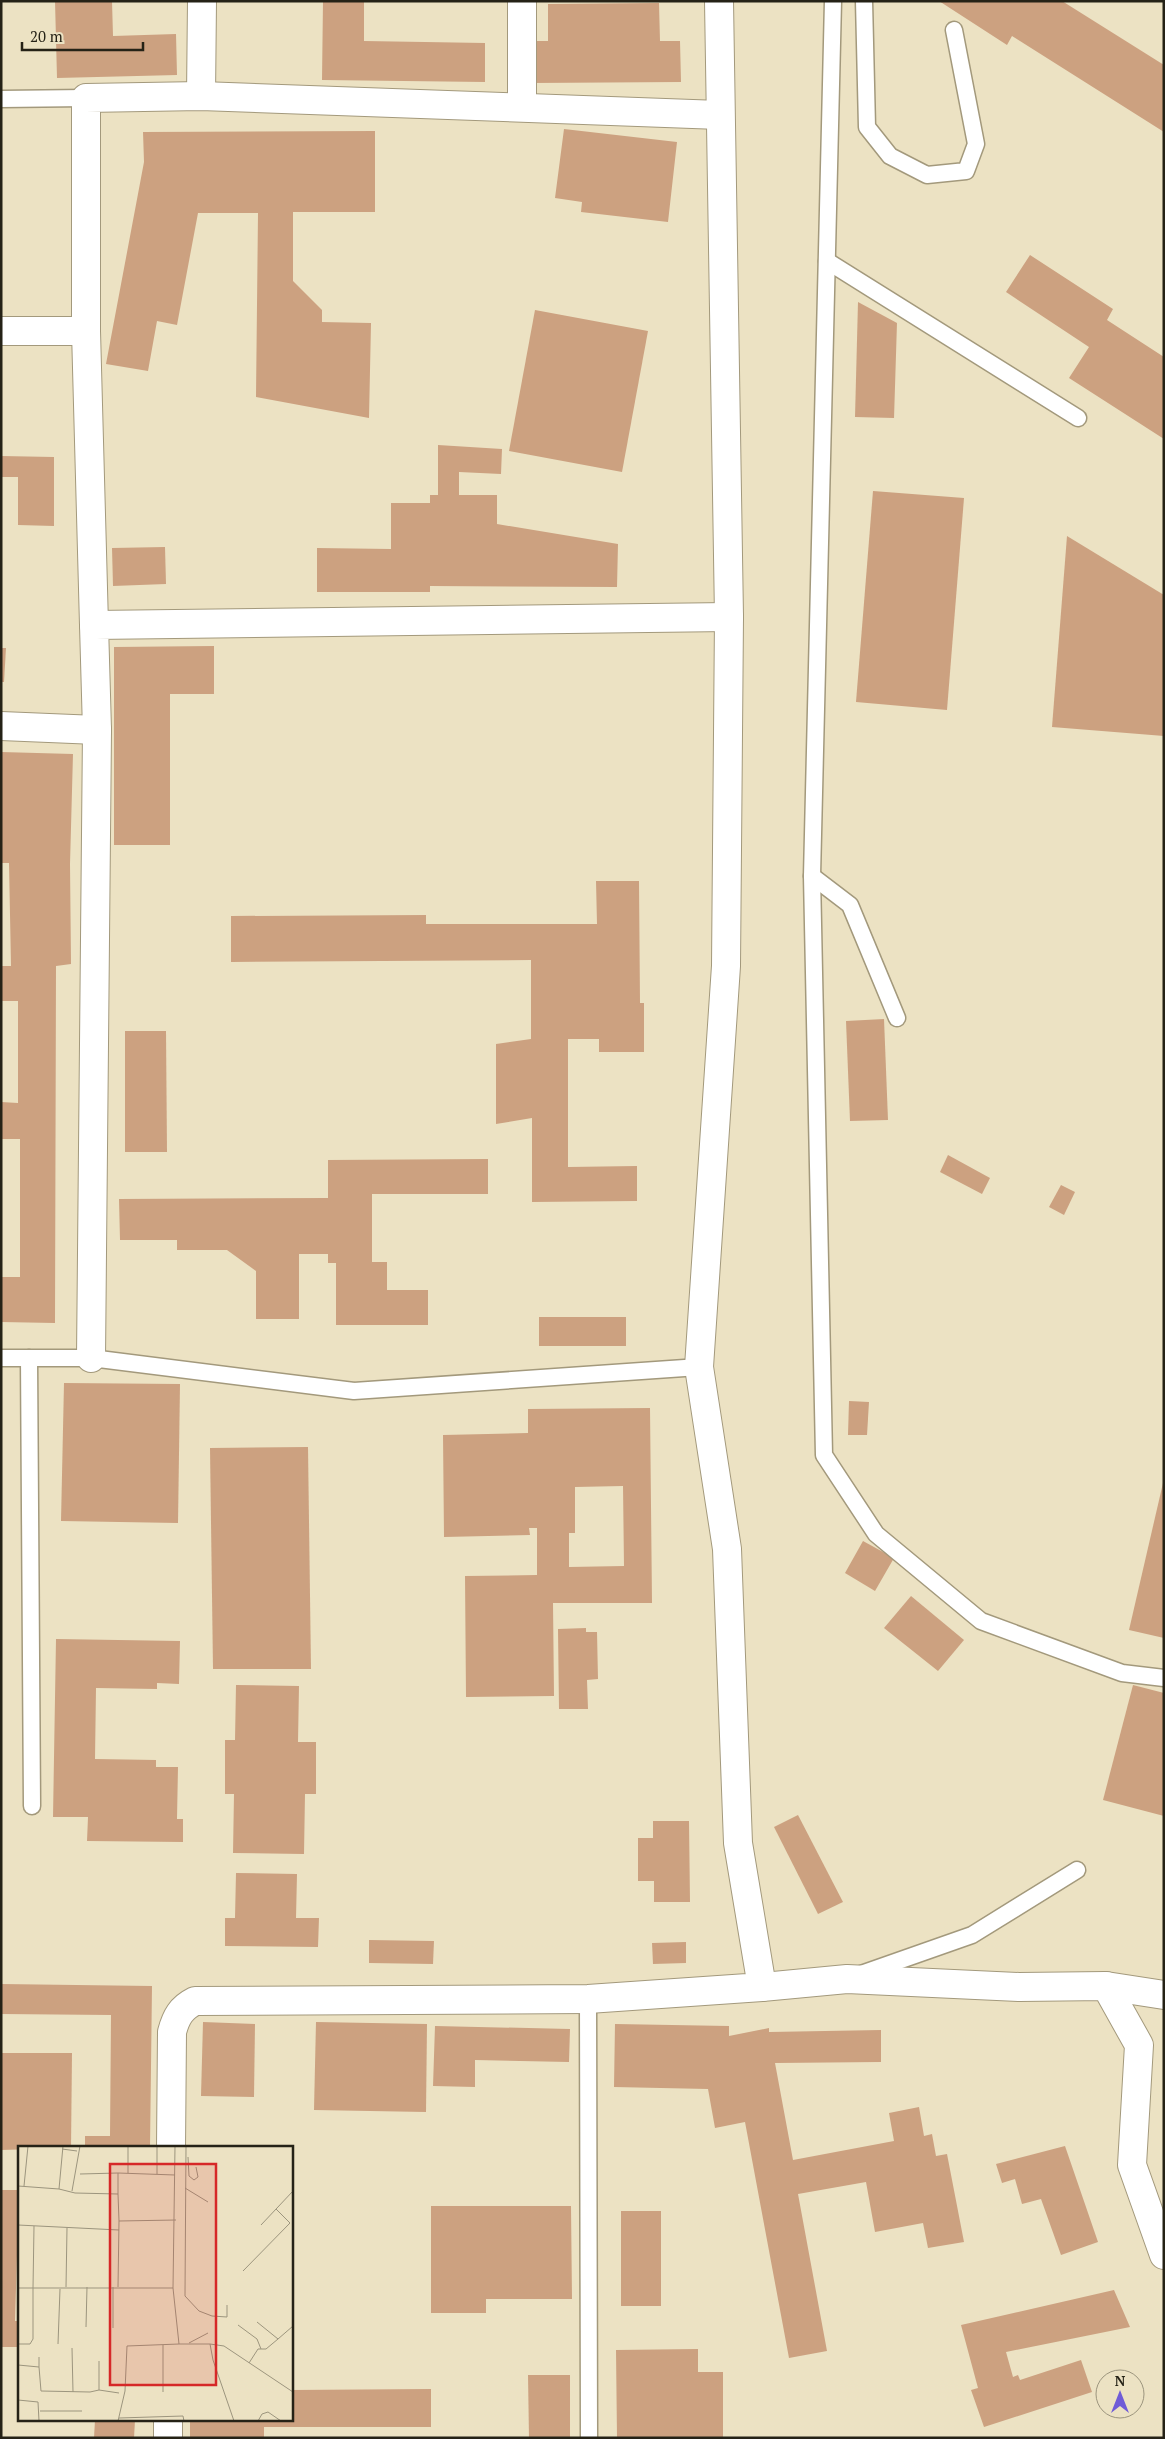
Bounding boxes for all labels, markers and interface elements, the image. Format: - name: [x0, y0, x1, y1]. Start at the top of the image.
- scale bar: [22, 20, 144, 52]
- text: 20 m: [30, 26, 63, 46]
- inset map: [18, 2146, 292, 2422]
- north arrow: [1095, 2369, 1145, 2419]
- text: N: [1115, 2371, 1126, 2390]

